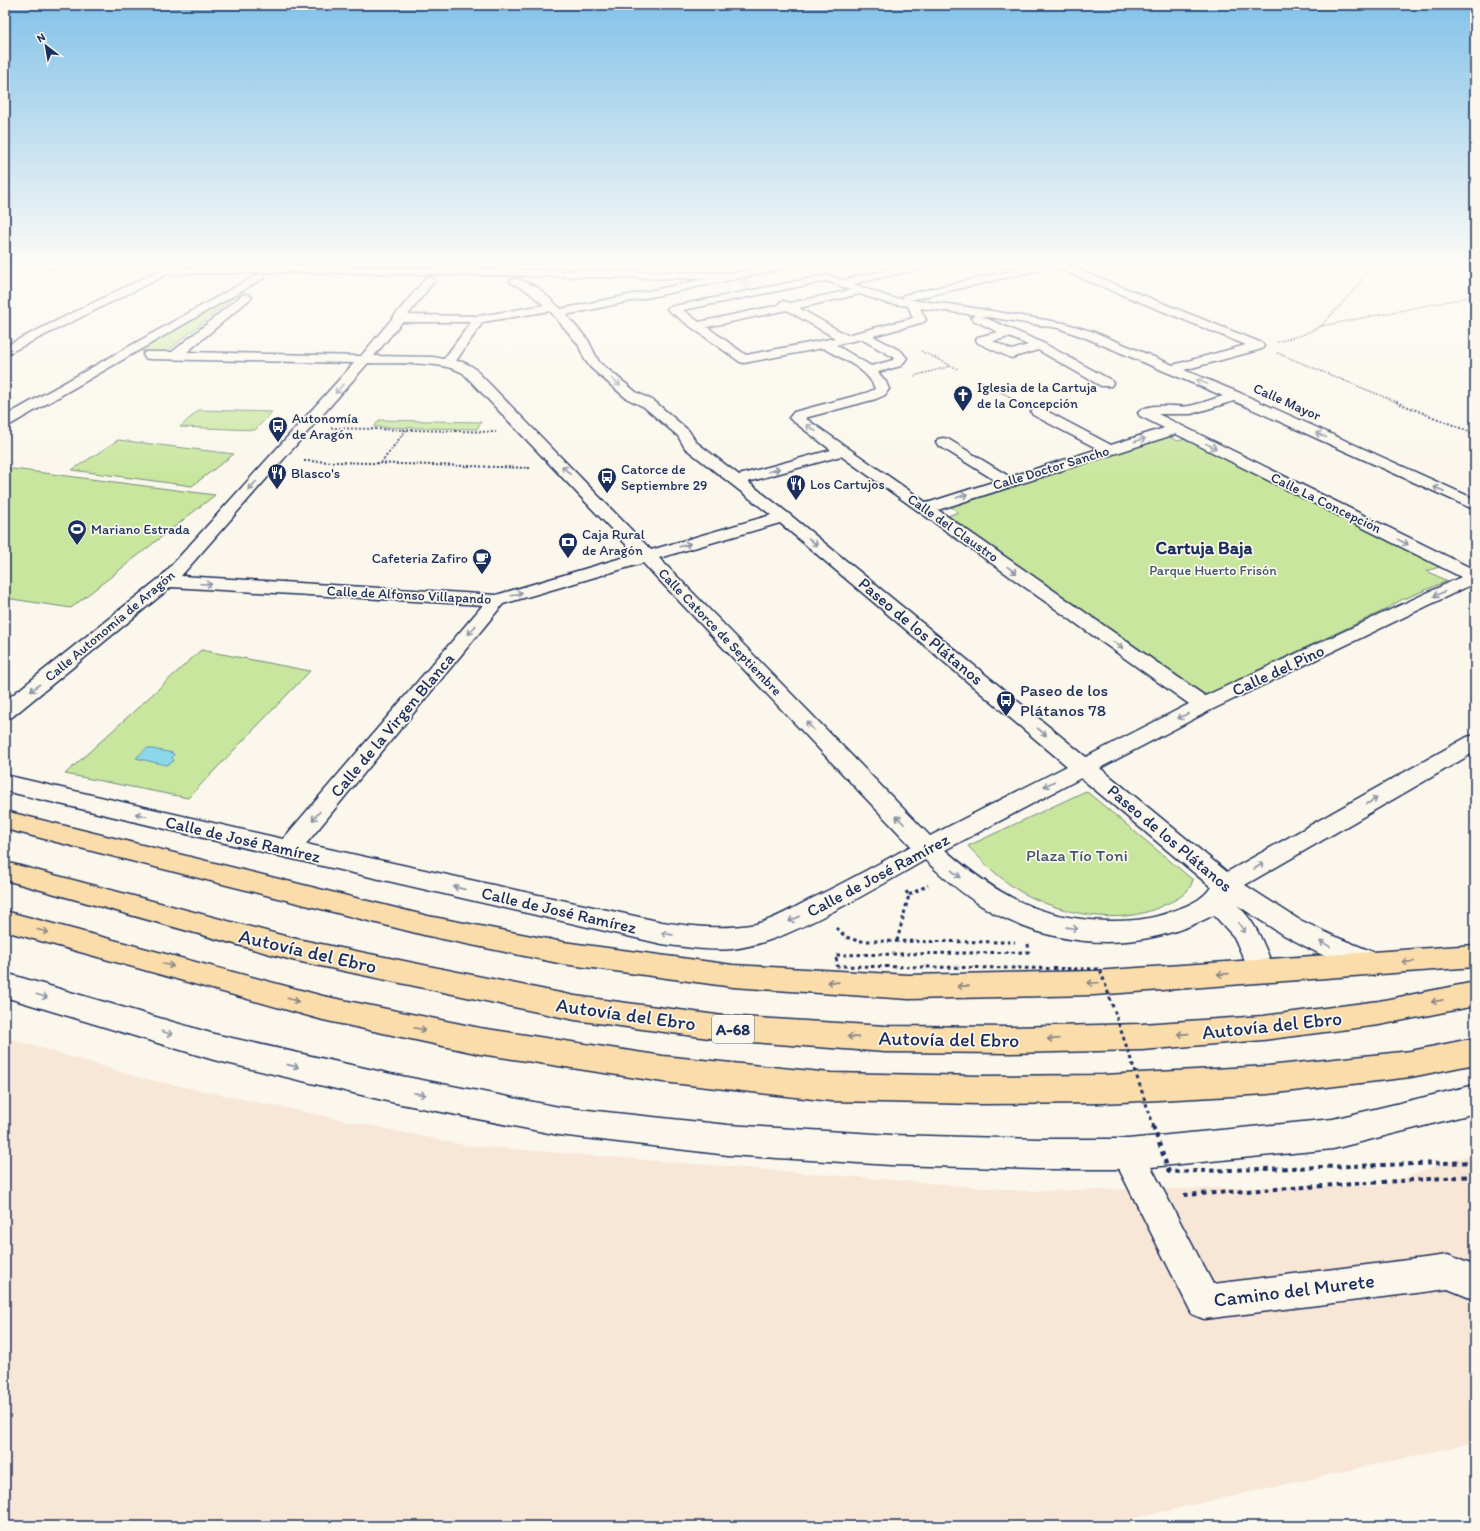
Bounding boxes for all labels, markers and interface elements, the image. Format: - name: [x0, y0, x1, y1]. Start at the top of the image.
- north arrow: [26, 26, 66, 66]
- text: N: [35, 30, 48, 45]
- one-way arrow: [611, 378, 621, 387]
- one-way arrow: [1197, 378, 1209, 385]
- place label: Iglesia de la Cartuja de la Concepción: [977, 379, 1097, 412]
- street label: Calle Mayor: [1251, 380, 1324, 425]
- one-way arrow: [334, 384, 344, 394]
- church icon: Iglesia de la Cartuja de la Concepción: [952, 384, 974, 412]
- place label: Autonomía de Aragón: [292, 410, 359, 443]
- bus stop icon: Autonomía de Aragón: [267, 415, 289, 443]
- one-way arrow: [806, 424, 817, 432]
- one-way arrow: [1315, 431, 1327, 438]
- one-way arrow: [1133, 436, 1146, 443]
- street label: Calle Doctor Sancho: [991, 442, 1111, 494]
- one-way arrow: [1205, 443, 1217, 450]
- place label: Catorce de Septiembre 29: [621, 461, 707, 494]
- restaurant icon: Blasco's: [266, 462, 288, 490]
- place label: Blasco's: [291, 465, 340, 482]
- one-way arrow: [561, 465, 571, 475]
- bus stop icon: Catorce de Septiembre 29: [596, 466, 618, 494]
- one-way arrow: [767, 466, 780, 473]
- street label: Calle La Concepción: [1268, 469, 1384, 537]
- restaurant icon: Los Cartujos: [785, 473, 807, 501]
- place label: Los Cartujos: [810, 476, 885, 493]
- one-way arrow: [248, 481, 257, 491]
- one-way arrow: [1434, 484, 1446, 492]
- street label: Calle del Claustro: [904, 490, 1002, 566]
- one-way arrow: [956, 492, 968, 500]
- sports icon: Mariano Estrada: [66, 518, 88, 546]
- place label: Mariano Estrada: [91, 521, 191, 538]
- place label: Caja Rural de Aragón: [582, 526, 645, 559]
- bank icon: Caja Rural de Aragón: [557, 531, 579, 559]
- one-way arrow: [807, 537, 818, 546]
- district label: Cartuja Baja: [1156, 537, 1253, 559]
- one-way arrow: [1397, 538, 1409, 546]
- one-way arrow: [678, 541, 691, 548]
- cafe icon: Cafeteria Zafiro: [471, 547, 493, 575]
- place label: Cafeteria Zafiro: [372, 550, 468, 567]
- park label: Parque Huerto Frisón: [1149, 562, 1277, 579]
- street label: Calle Catorce de Septiembre: [655, 565, 786, 699]
- one-way arrow: [1006, 566, 1017, 574]
- street label: Calle Autonomía de Aragón: [42, 567, 179, 685]
- street label: Paseo de los Plátanos: [855, 573, 987, 689]
- one-way arrow: [199, 580, 212, 587]
- street label: Calle de Alfonso Villapando: [326, 582, 492, 608]
- one-way arrow: [510, 590, 523, 597]
- one-way arrow: [1433, 591, 1445, 598]
- one-way arrow: [467, 625, 476, 635]
- street label: Calle del Pino: [1229, 640, 1327, 700]
- one-way arrow: [1113, 641, 1124, 649]
- street label: Calle de la Virgen Blanca: [326, 649, 458, 801]
- place label: Paseo de los Plátanos 78: [1020, 680, 1108, 720]
- one-way arrow: [30, 684, 41, 693]
- bus stop icon: Paseo de los Plátanos 78: [995, 689, 1017, 717]
- one-way arrow: [1177, 712, 1189, 720]
- one-way arrow: [805, 721, 815, 731]
- one-way arrow: [1037, 727, 1048, 736]
- street label: Paseo de los Plátanos: [1104, 780, 1236, 896]
- one-way arrow: [1044, 781, 1056, 789]
- one-way arrow: [1365, 797, 1377, 805]
- one-way arrow: [135, 810, 148, 818]
- one-way arrow: [312, 810, 321, 821]
- street label: Calle de José Ramírez: [164, 811, 323, 867]
- one-way arrow: [895, 815, 905, 825]
- street label: Calle de José Ramírez: [803, 829, 953, 921]
- park label: Plaza Tío Toni: [1026, 845, 1128, 865]
- one-way arrow: [1253, 861, 1265, 869]
- one-way arrow: [951, 869, 962, 878]
- street label: Calle de José Ramírez: [480, 882, 639, 938]
- one-way arrow: [452, 883, 465, 891]
- one-way arrow: [788, 916, 800, 924]
- street label: Autovía del Ebro: [237, 923, 379, 979]
- one-way arrow: [1238, 923, 1246, 934]
- one-way arrow: [1066, 924, 1079, 932]
- one-way arrow: [36, 928, 49, 935]
- one-way arrow: [661, 930, 674, 938]
- one-way arrow: [1319, 940, 1331, 947]
- one-way arrow: [1402, 958, 1415, 965]
- one-way arrow: [161, 962, 174, 969]
- one-way arrow: [1217, 970, 1230, 977]
- one-way arrow: [827, 979, 840, 986]
- one-way arrow: [1087, 979, 1100, 987]
- one-way arrow: [957, 982, 970, 990]
- street label: Autovía del Ebro: [555, 992, 697, 1036]
- one-way arrow: [36, 993, 49, 1000]
- one-way arrow: [287, 997, 300, 1004]
- one-way arrow: [1431, 998, 1444, 1006]
- street label: Autovía del Ebro: [1201, 1006, 1343, 1044]
- road number: A-68: [712, 1015, 754, 1043]
- one-way arrow: [413, 1025, 426, 1033]
- street label: Autovía del Ebro: [878, 1026, 1020, 1052]
- one-way arrow: [160, 1030, 173, 1037]
- one-way arrow: [1177, 1031, 1190, 1038]
- one-way arrow: [847, 1034, 860, 1041]
- one-way arrow: [1047, 1036, 1060, 1043]
- one-way arrow: [286, 1062, 299, 1070]
- one-way arrow: [413, 1090, 426, 1098]
- street label: Camino del Murete: [1212, 1268, 1376, 1312]

